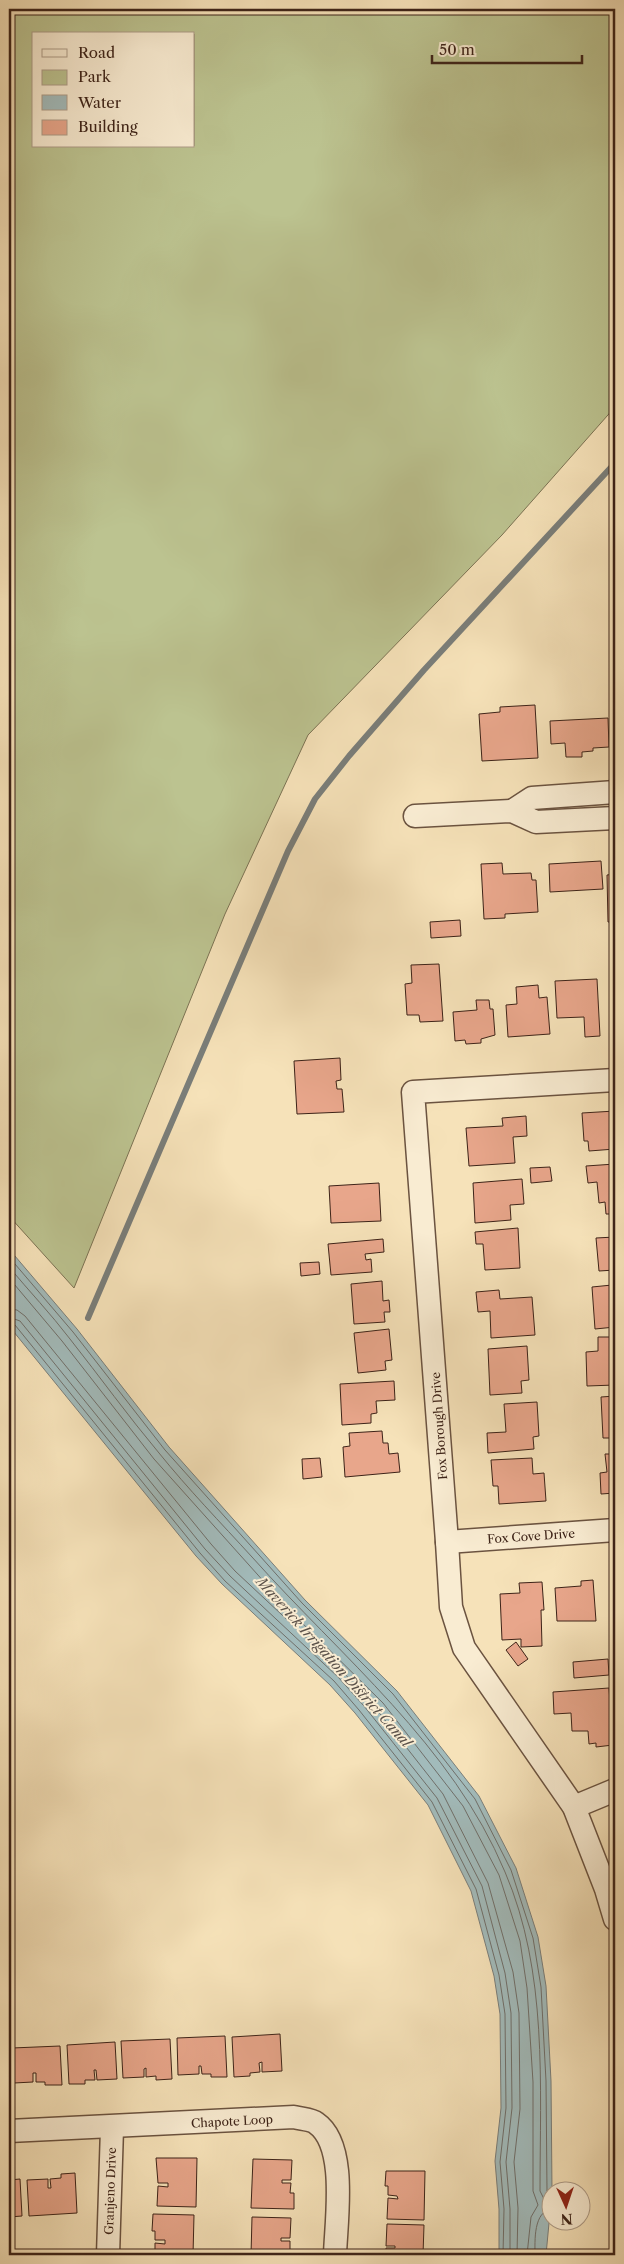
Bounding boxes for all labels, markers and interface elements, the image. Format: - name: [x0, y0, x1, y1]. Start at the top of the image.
- legend: [32, 32, 195, 148]
- scale bar: [432, 32, 582, 64]
- text: 50 m: [439, 40, 475, 59]
- text: Road: [78, 43, 115, 62]
- text: Park: [78, 67, 112, 86]
- text: Water: [77, 93, 122, 112]
- text: Building: [78, 117, 138, 136]
- street label: Fox Borough Drive: [428, 1371, 450, 1480]
- street label: Fox Cove Drive: [487, 1525, 576, 1547]
- water label: Maverick Irrigation District Canal: [251, 1572, 416, 1752]
- street label: Chapote Loop: [191, 2111, 273, 2131]
- street label: Granjeno Drive: [101, 2147, 119, 2235]
- north arrow: [542, 2182, 592, 2232]
- text: N: [560, 2210, 573, 2228]

